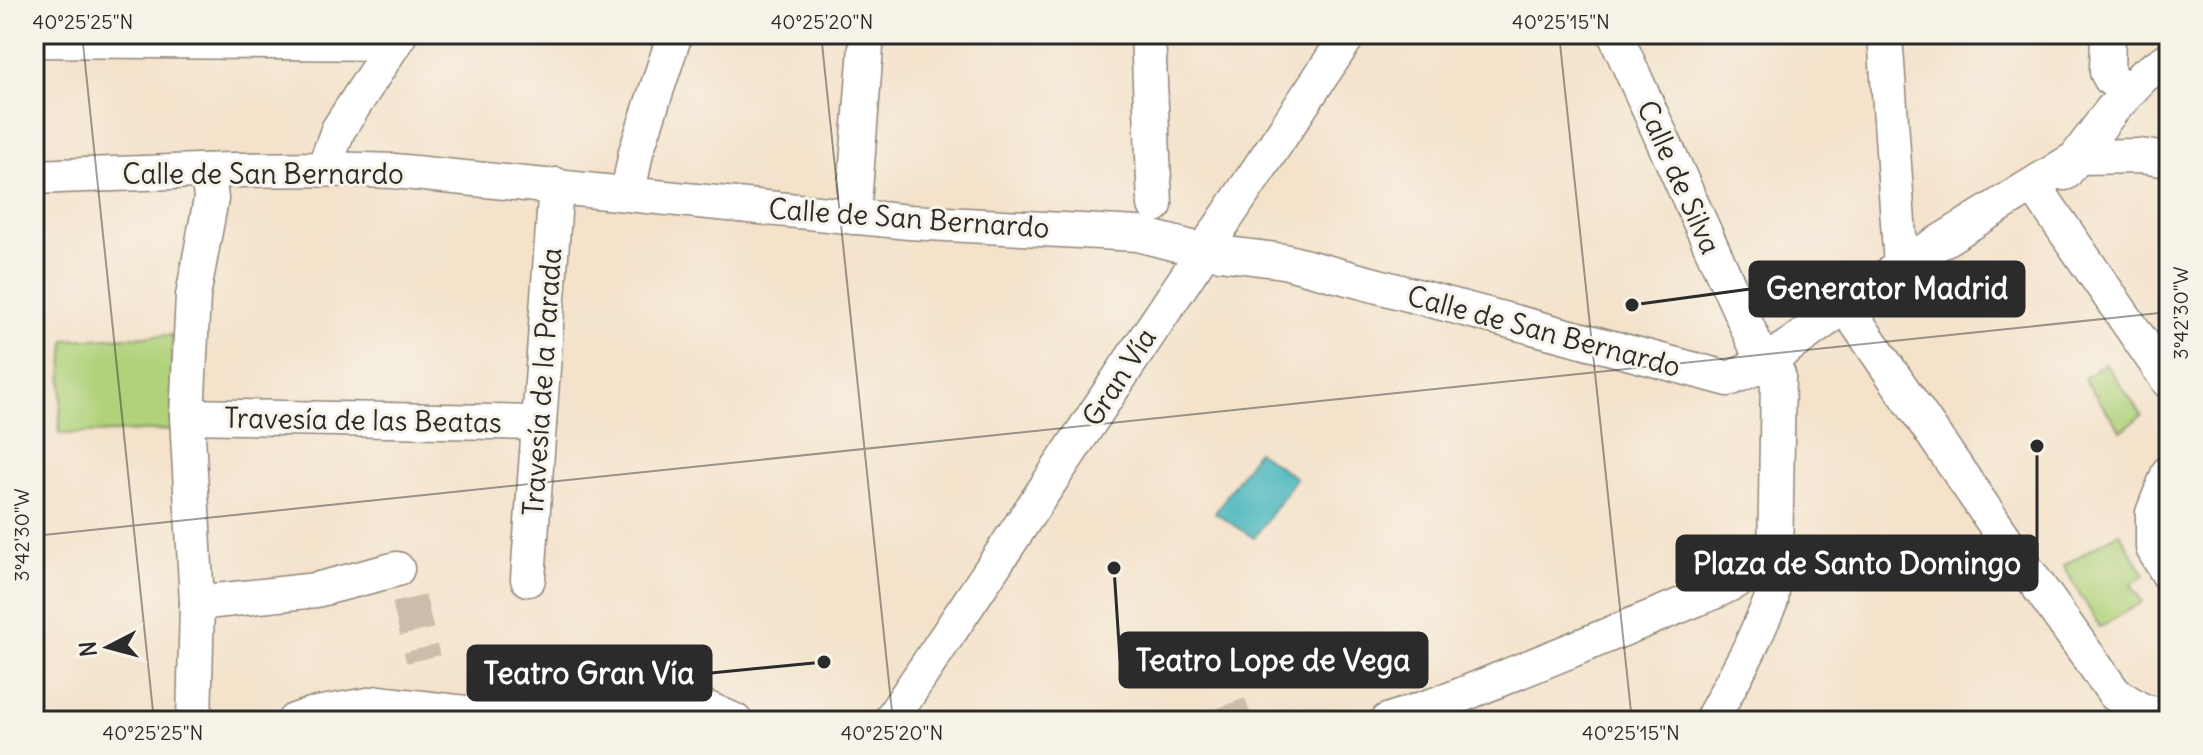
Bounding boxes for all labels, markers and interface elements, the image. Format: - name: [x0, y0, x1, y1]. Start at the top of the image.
- text: 40°25'25"N: [33, 9, 133, 34]
- text: 40°25'20"N: [771, 9, 873, 34]
- text: 40°25'15"N: [1512, 9, 1610, 34]
- street label: Calle de Silva: [1629, 95, 1729, 259]
- street label: Calle de San Bernardo: [122, 156, 404, 192]
- street label: Calle de San Bernardo: [767, 190, 1051, 246]
- street label: Travesía de la Parada: [515, 247, 569, 517]
- callout: Generator Madrid: [1750, 262, 2024, 316]
- text: 3°42'30"W: [2168, 266, 2193, 360]
- text: Generator Madrid: [1766, 269, 2008, 307]
- street label: Calle de San Bernardo: [1403, 277, 1685, 385]
- street label: Gran Vía: [1074, 321, 1164, 433]
- street label: Travesía de las Beatas: [224, 400, 502, 440]
- text: 3°42'30"W: [9, 488, 34, 582]
- callout: Plaza de Santo Domingo: [1677, 536, 2037, 590]
- text: Plaza de Santo Domingo: [1693, 544, 2021, 582]
- north arrow: [68, 607, 148, 687]
- callout: Teatro Lope de Vega: [1120, 633, 1427, 687]
- text: N: [73, 640, 103, 658]
- text: Teatro Lope de Vega: [1136, 641, 1410, 679]
- callout: Teatro Gran Vía: [468, 646, 711, 700]
- text: Teatro Gran Vía: [484, 654, 694, 692]
- text: 40°25'25"N: [103, 720, 203, 745]
- text: 40°25'20"N: [841, 720, 943, 745]
- text: 40°25'15"N: [1582, 720, 1680, 745]

